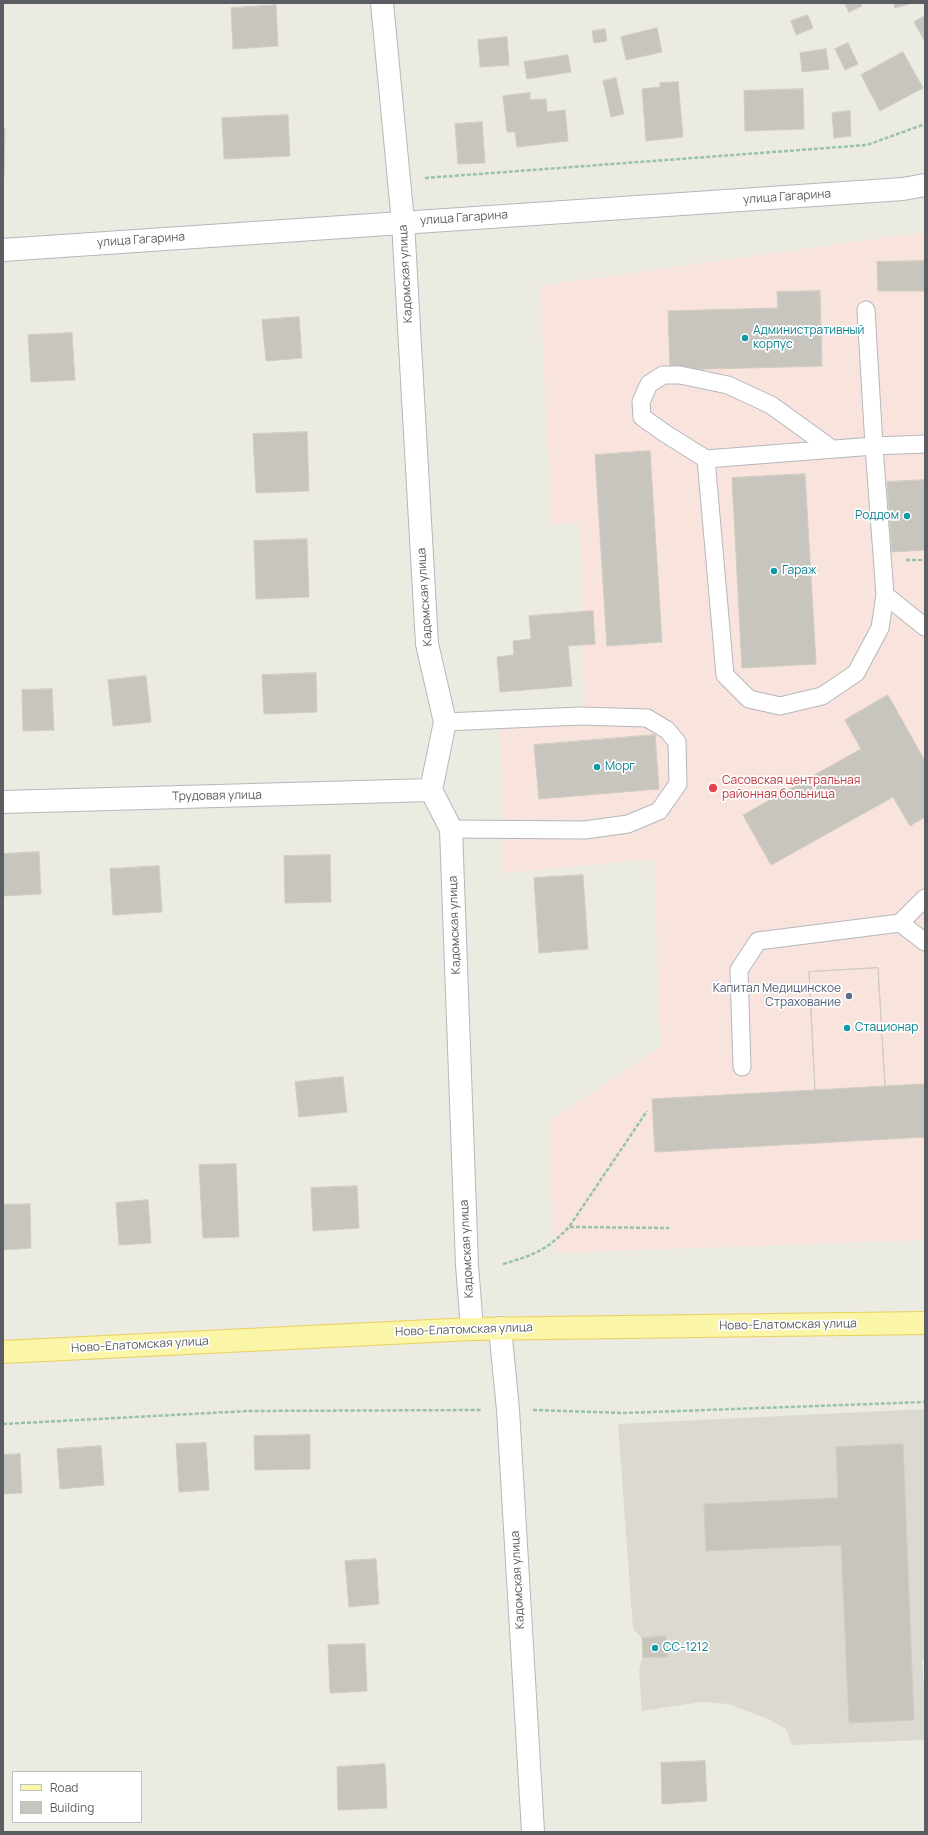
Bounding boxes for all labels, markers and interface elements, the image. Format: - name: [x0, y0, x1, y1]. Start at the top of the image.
- street label: улица Гагарина: [743, 187, 831, 207]
- street label: улица Гагарина: [420, 208, 508, 228]
- street label: Кадомская улица: [396, 224, 416, 324]
- street label: улица Гагарина: [97, 230, 185, 250]
- place label: Административный корпус: [753, 324, 864, 352]
- marker: Административный корпус: [740, 333, 750, 343]
- place label: Роддом: [855, 509, 899, 523]
- marker: Роддом: [902, 511, 912, 521]
- street label: Кадомская улица: [414, 547, 436, 647]
- place label: Гараж: [782, 564, 816, 578]
- marker: Гараж: [769, 566, 779, 576]
- place label: Морг: [605, 760, 635, 774]
- marker: Морг: [592, 762, 602, 772]
- place label: Сасовская центральная районная больница: [722, 774, 860, 802]
- marker: Сасовская центральная районная больница: [707, 782, 719, 794]
- street label: Трудовая улица: [172, 788, 262, 804]
- street label: Кадомская улица: [446, 876, 464, 974]
- place label: Капитал Медицинское Страхование: [713, 982, 841, 1010]
- marker: Капитал Медицинское Страхование: [844, 991, 854, 1001]
- place label: Стационар: [855, 1021, 918, 1035]
- marker: Стационар: [842, 1023, 852, 1033]
- street label: Кадомская улица: [457, 1199, 477, 1299]
- street label: Ново-Елатомская улица: [719, 1317, 857, 1333]
- street label: Ново-Елатомская улица: [395, 1320, 533, 1340]
- street label: Ново-Елатомская улица: [71, 1334, 209, 1356]
- street label: Кадомская улица: [508, 1530, 528, 1630]
- place label: СС-1212: [663, 1641, 708, 1655]
- marker: СС-1212: [650, 1643, 660, 1653]
- legend: [12, 1771, 142, 1823]
- text: Road: [50, 1779, 78, 1796]
- text: Building: [50, 1799, 94, 1816]

